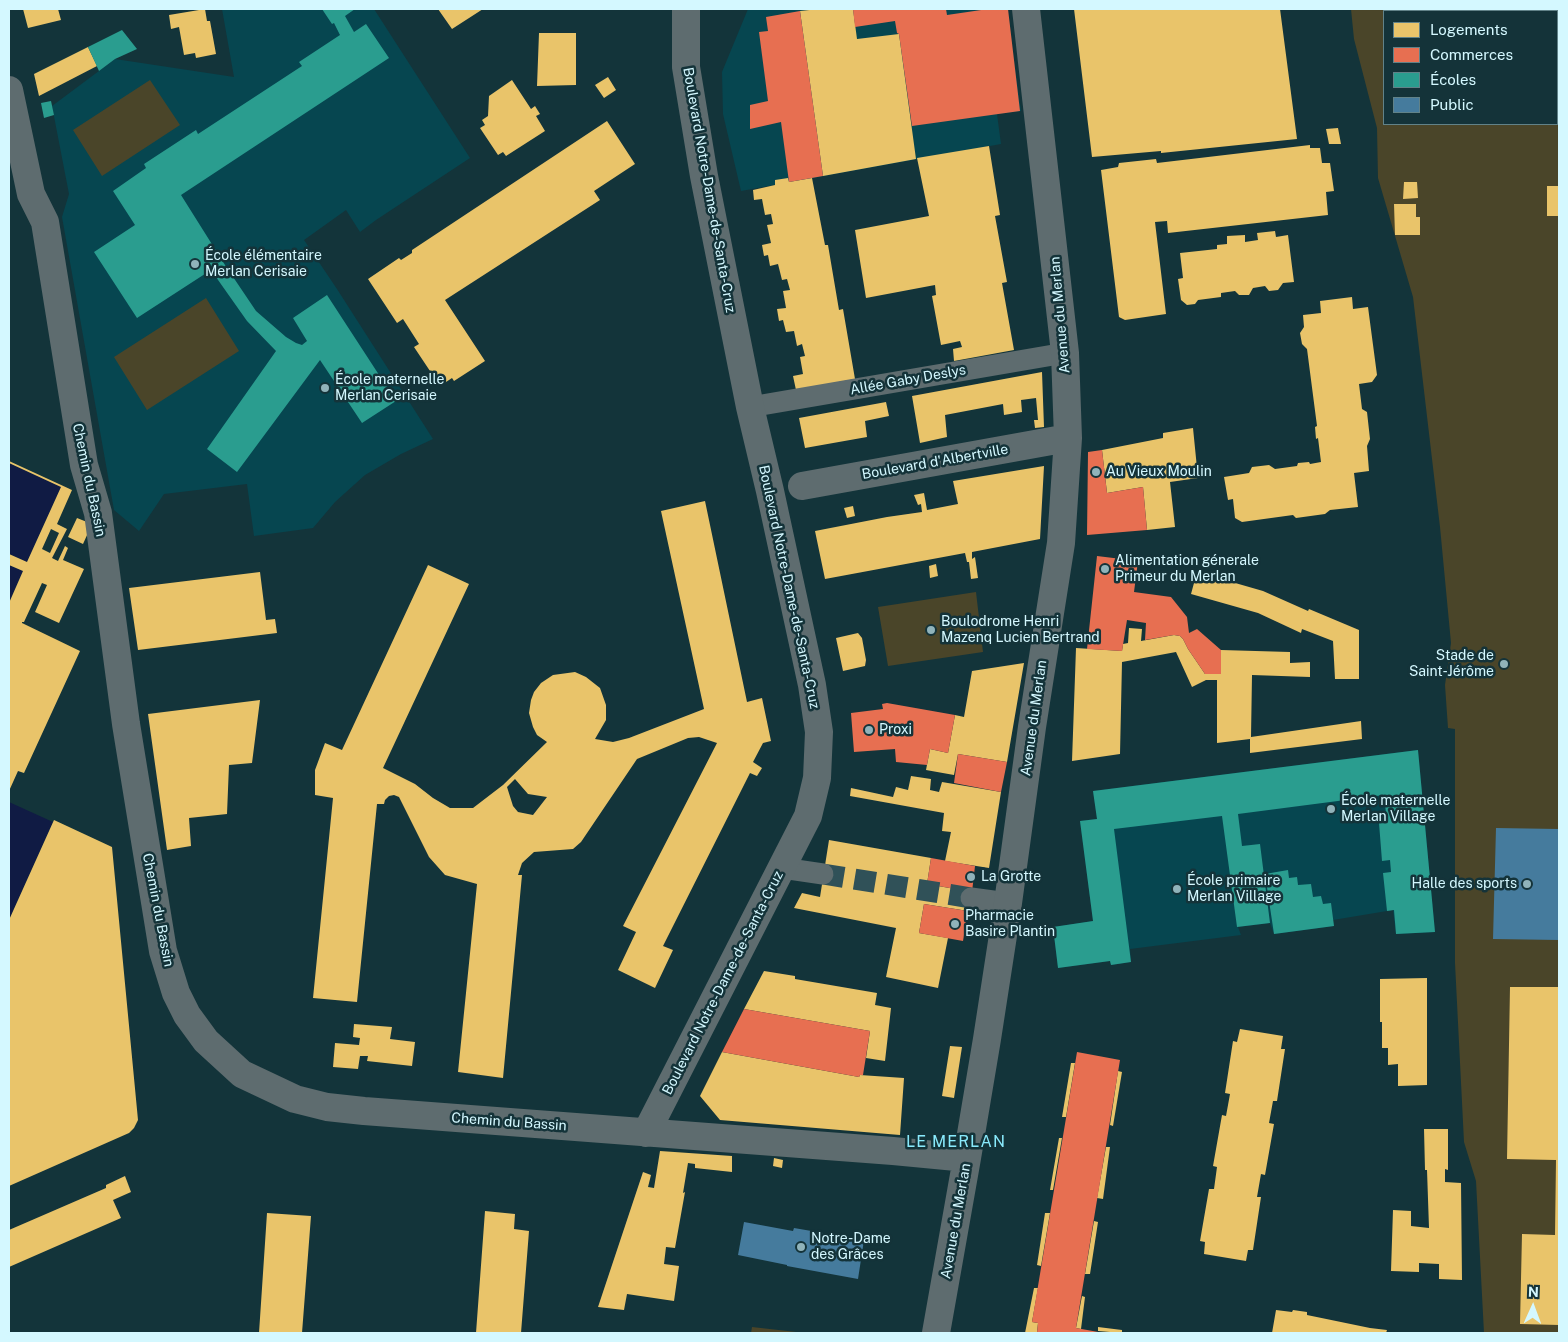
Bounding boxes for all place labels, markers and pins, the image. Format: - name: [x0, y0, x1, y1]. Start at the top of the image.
- place label: École élémentaire Merlan Cerisaie: [205, 248, 322, 280]
- marker: École élémentaire Merlan Cerisaie: [189, 258, 201, 270]
- place label: École maternelle Merlan Cerisaie: [335, 372, 444, 404]
- marker: École maternelle Merlan Cerisaie: [319, 382, 331, 394]
- place label: Au Vieux Moulin: [1106, 464, 1212, 480]
- marker: Au Vieux Moulin: [1090, 466, 1102, 478]
- place label: Alimentation génerale Primeur du Merlan: [1115, 553, 1259, 586]
- marker: Alimentation génerale Primeur du Merlan: [1099, 563, 1111, 575]
- place label: Boulodrome Henri Mazenq Lucien Bertrand: [941, 614, 1100, 646]
- marker: Boulodrome Henri Mazenq Lucien Bertrand: [925, 624, 937, 636]
- place label: Stade de Saint-Jérôme: [1409, 648, 1494, 680]
- marker: Stade de Saint-Jérôme: [1498, 658, 1510, 670]
- place label: Proxi: [879, 722, 912, 738]
- marker: Proxi: [863, 724, 875, 736]
- place label: École maternelle Merlan Village: [1341, 793, 1450, 826]
- marker: École maternelle Merlan Village: [1325, 803, 1337, 815]
- place label: La Grotte: [981, 869, 1041, 885]
- marker: La Grotte: [965, 871, 977, 883]
- place label: École primaire Merlan Village: [1187, 873, 1281, 906]
- place label: Halle des sports: [1411, 876, 1517, 892]
- marker: Halle des sports: [1521, 878, 1533, 890]
- marker: École primaire Merlan Village: [1171, 883, 1183, 895]
- place label: Pharmacie Basire Plantin: [965, 908, 1055, 940]
- marker: Pharmacie Basire Plantin: [949, 918, 961, 930]
- place label: Notre-Dame des Grâces: [811, 1231, 891, 1264]
- marker: Notre-Dame des Grâces: [795, 1241, 807, 1253]

